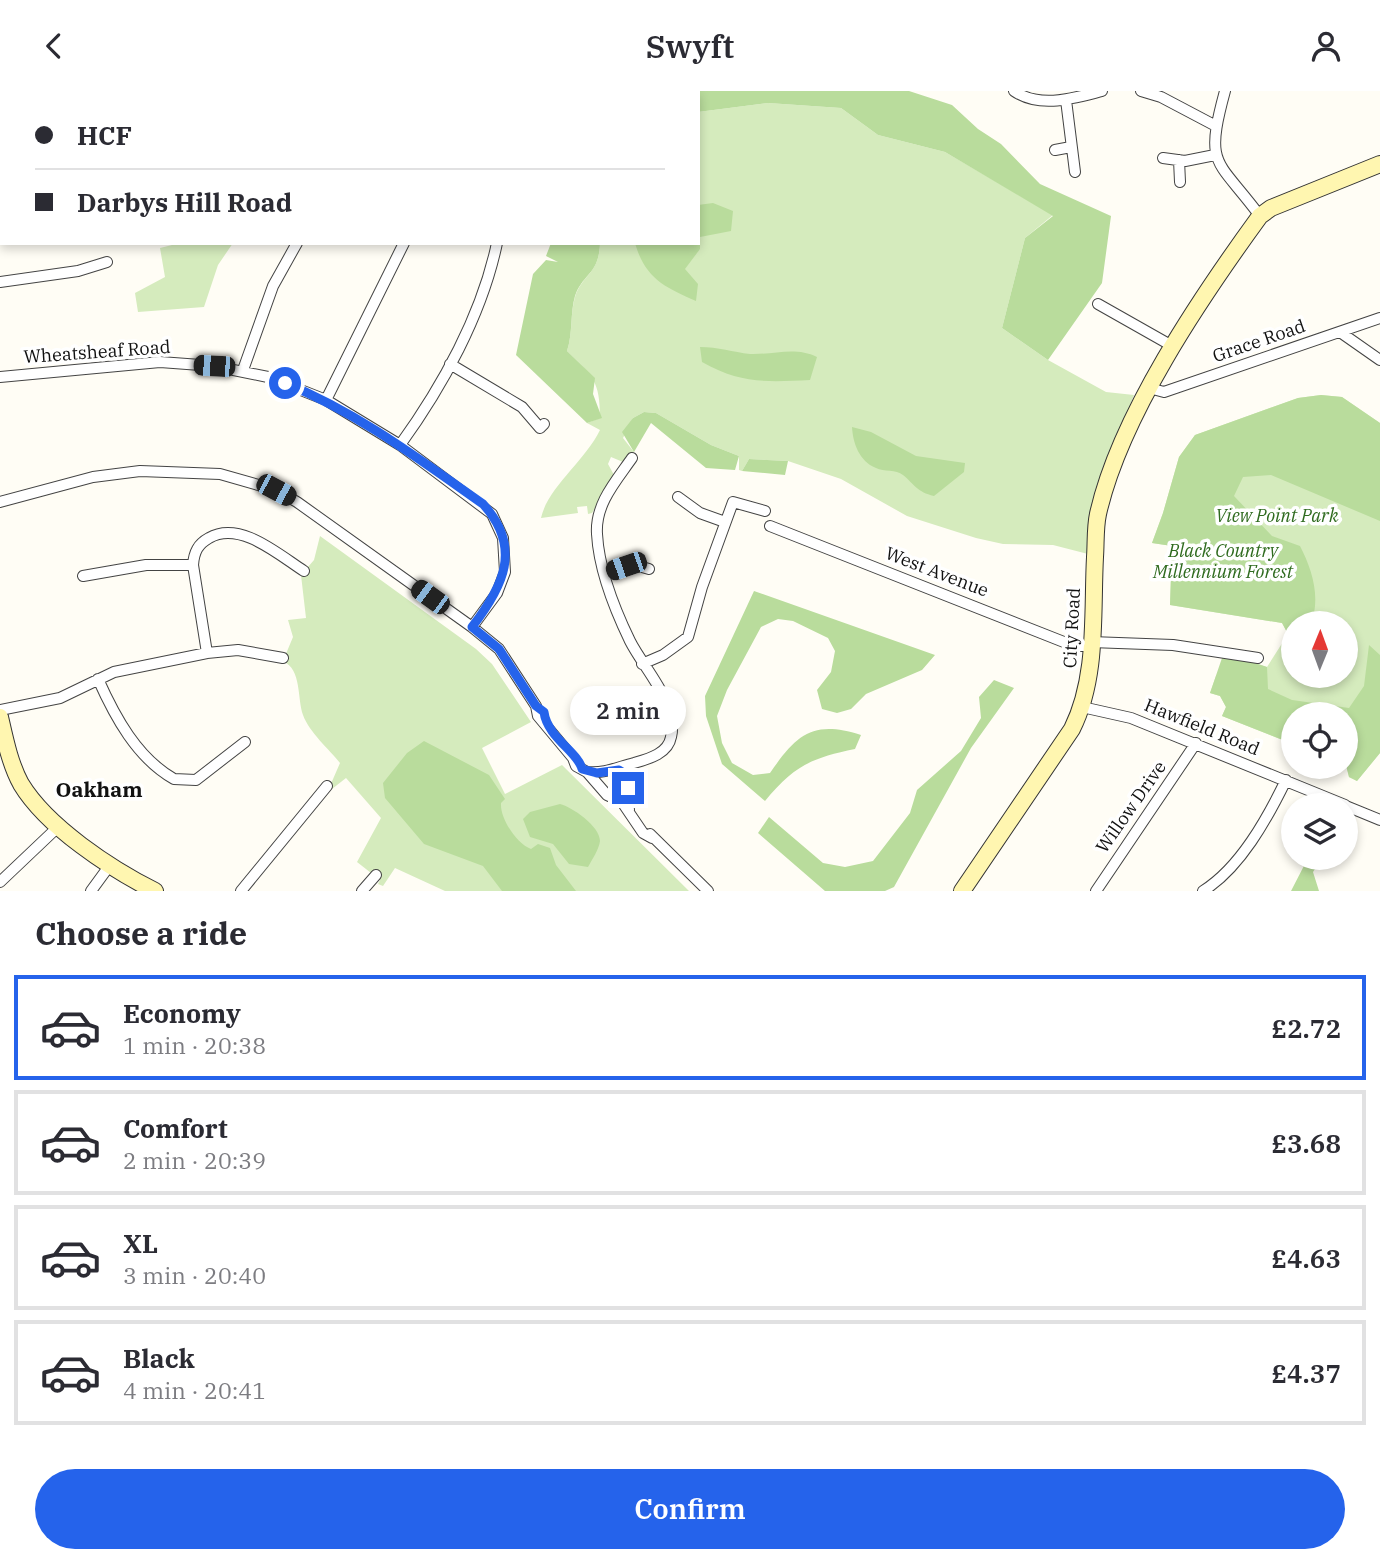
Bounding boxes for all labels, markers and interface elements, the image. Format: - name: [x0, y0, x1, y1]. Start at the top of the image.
- text: Swyft: [646, 25, 734, 67]
- icon: back: [35, 27, 73, 65]
- icon: person: [1307, 27, 1345, 65]
- text: HCF: [77, 118, 132, 152]
- text: Darbys Hill Road: [77, 185, 292, 219]
- street label: Grace Road: [1209, 314, 1308, 367]
- street label: Wheatsheaf Road: [23, 335, 171, 368]
- car: [193, 354, 236, 378]
- route start: [269, 367, 301, 399]
- car: [253, 471, 300, 509]
- park label: View Point Park: [1216, 504, 1339, 527]
- park label: Black Country Millennium Forest: [1152, 539, 1294, 583]
- street label: West Avenue: [882, 541, 992, 602]
- car: [603, 549, 650, 583]
- car: [407, 576, 454, 618]
- street label: City Road: [1058, 587, 1085, 669]
- north arrow: [1281, 611, 1358, 688]
- map controls: [1281, 611, 1358, 870]
- callout: 2 min: [570, 687, 686, 735]
- street label: Hawfield Road: [1141, 693, 1263, 760]
- text: 2 min: [596, 695, 660, 725]
- button: locate: [1281, 702, 1358, 779]
- street label: Willow Drive: [1090, 756, 1171, 857]
- route end: [612, 772, 644, 804]
- district label: Oakham: [55, 775, 143, 803]
- button: layers: [1281, 793, 1358, 870]
- text: Choose a ride: [35, 912, 247, 954]
- icon: car: [39, 996, 102, 1059]
- text: Economy: [123, 996, 241, 1030]
- text: £2.72: [1272, 1011, 1341, 1045]
- text: 1 min · 20:38: [123, 1030, 266, 1060]
- icon: car: [39, 1111, 102, 1174]
- text: Comfort: [123, 1111, 228, 1145]
- text: £3.68: [1272, 1126, 1341, 1160]
- text: 2 min · 20:39: [123, 1145, 266, 1175]
- icon: car: [39, 1226, 102, 1289]
- text: XL: [123, 1226, 158, 1260]
- text: £4.63: [1272, 1241, 1341, 1275]
- text: 3 min · 20:40: [123, 1260, 266, 1290]
- icon: car: [39, 1341, 102, 1404]
- text: Black: [123, 1341, 195, 1375]
- text: £4.37: [1272, 1356, 1341, 1390]
- text: 4 min · 20:41: [123, 1375, 266, 1405]
- button: Confirm: [35, 1469, 1345, 1549]

